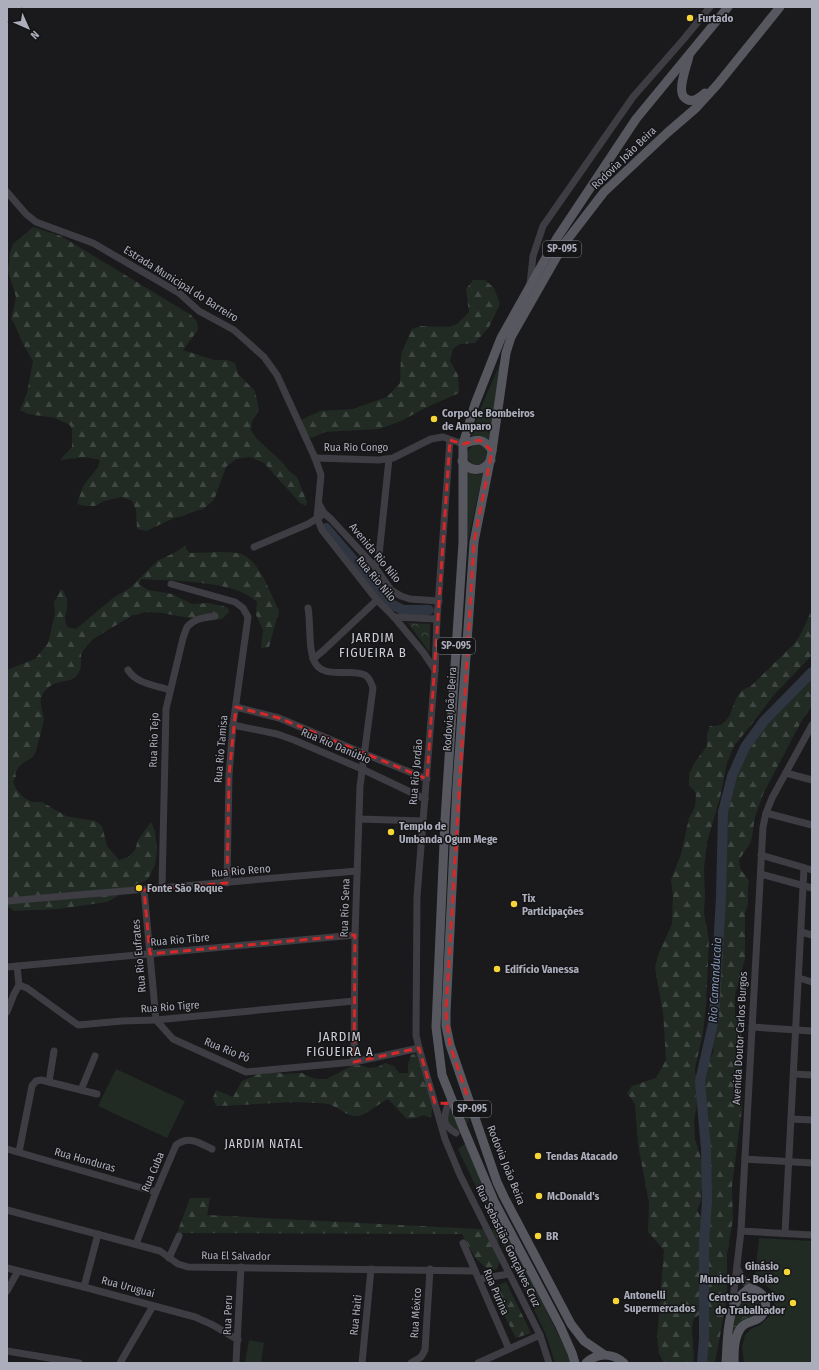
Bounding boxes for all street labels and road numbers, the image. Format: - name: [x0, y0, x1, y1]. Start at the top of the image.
- street label: Rodovia João Beira: [589, 124, 659, 192]
- road number: SP-095: [543, 241, 581, 257]
- street label: Estrada Municipal do Barreiro: [121, 243, 241, 325]
- street label: Rua Rio Congo: [324, 441, 389, 454]
- street label: Avenida Rio Nilo: [346, 521, 404, 586]
- street label: Rua Rio Nilo: [353, 554, 399, 604]
- road number: SP-095: [437, 638, 475, 654]
- street label: Rodovia João Beira: [441, 666, 459, 752]
- street label: Rua Rio Tejo: [147, 712, 161, 768]
- street label: Rua Rio Tamisa: [212, 715, 230, 783]
- street label: Rua Rio Danúbio: [299, 725, 373, 767]
- street label: Rua Rio Jordão: [407, 738, 425, 806]
- street label: Rua Rio Reno: [211, 862, 272, 880]
- street label: Rua Rio Sena: [337, 878, 353, 938]
- street label: Rua Rio Eufrates: [129, 919, 149, 993]
- street label: Rua Rio Tibre: [150, 931, 210, 949]
- street label: Avenida Doutor Carlos Burgos: [730, 971, 750, 1105]
- street label: Rua Rio Tigre: [140, 998, 200, 1016]
- street label: Rua Rio Pó: [202, 1035, 252, 1065]
- road number: SP-095: [453, 1101, 491, 1117]
- street label: Rodovia João Beira: [484, 1123, 528, 1207]
- street label: Rua Honduras: [53, 1145, 117, 1175]
- street label: Rua Cuba: [139, 1150, 167, 1194]
- street label: Rua Sebastião Gonçalves Cruz: [473, 1183, 543, 1310]
- street label: Rua El Salvador: [201, 1249, 271, 1263]
- street label: Rua Purina: [480, 1267, 512, 1317]
- street label: Rua Uruguai: [100, 1274, 156, 1300]
- street label: Rua México: [408, 1287, 424, 1339]
- street label: Rua Haiti: [347, 1294, 365, 1336]
- street label: Rua Peru: [221, 1295, 235, 1335]

